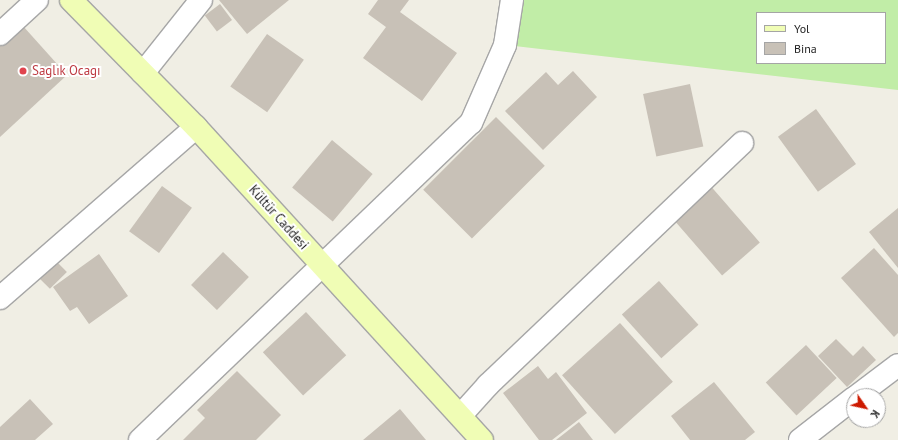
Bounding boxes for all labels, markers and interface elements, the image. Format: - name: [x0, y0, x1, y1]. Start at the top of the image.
- legend: [756, 12, 886, 64]
- text: Yol: [794, 21, 810, 36]
- text: Bina: [794, 41, 817, 56]
- place label: Saglık Ocagı: [32, 63, 101, 79]
- marker: Saglık Ocagı: [17, 65, 29, 77]
- street label: Kültür Caddesi: [245, 183, 311, 253]
- north arrow: [846, 388, 886, 428]
- text: K: [867, 407, 883, 421]

